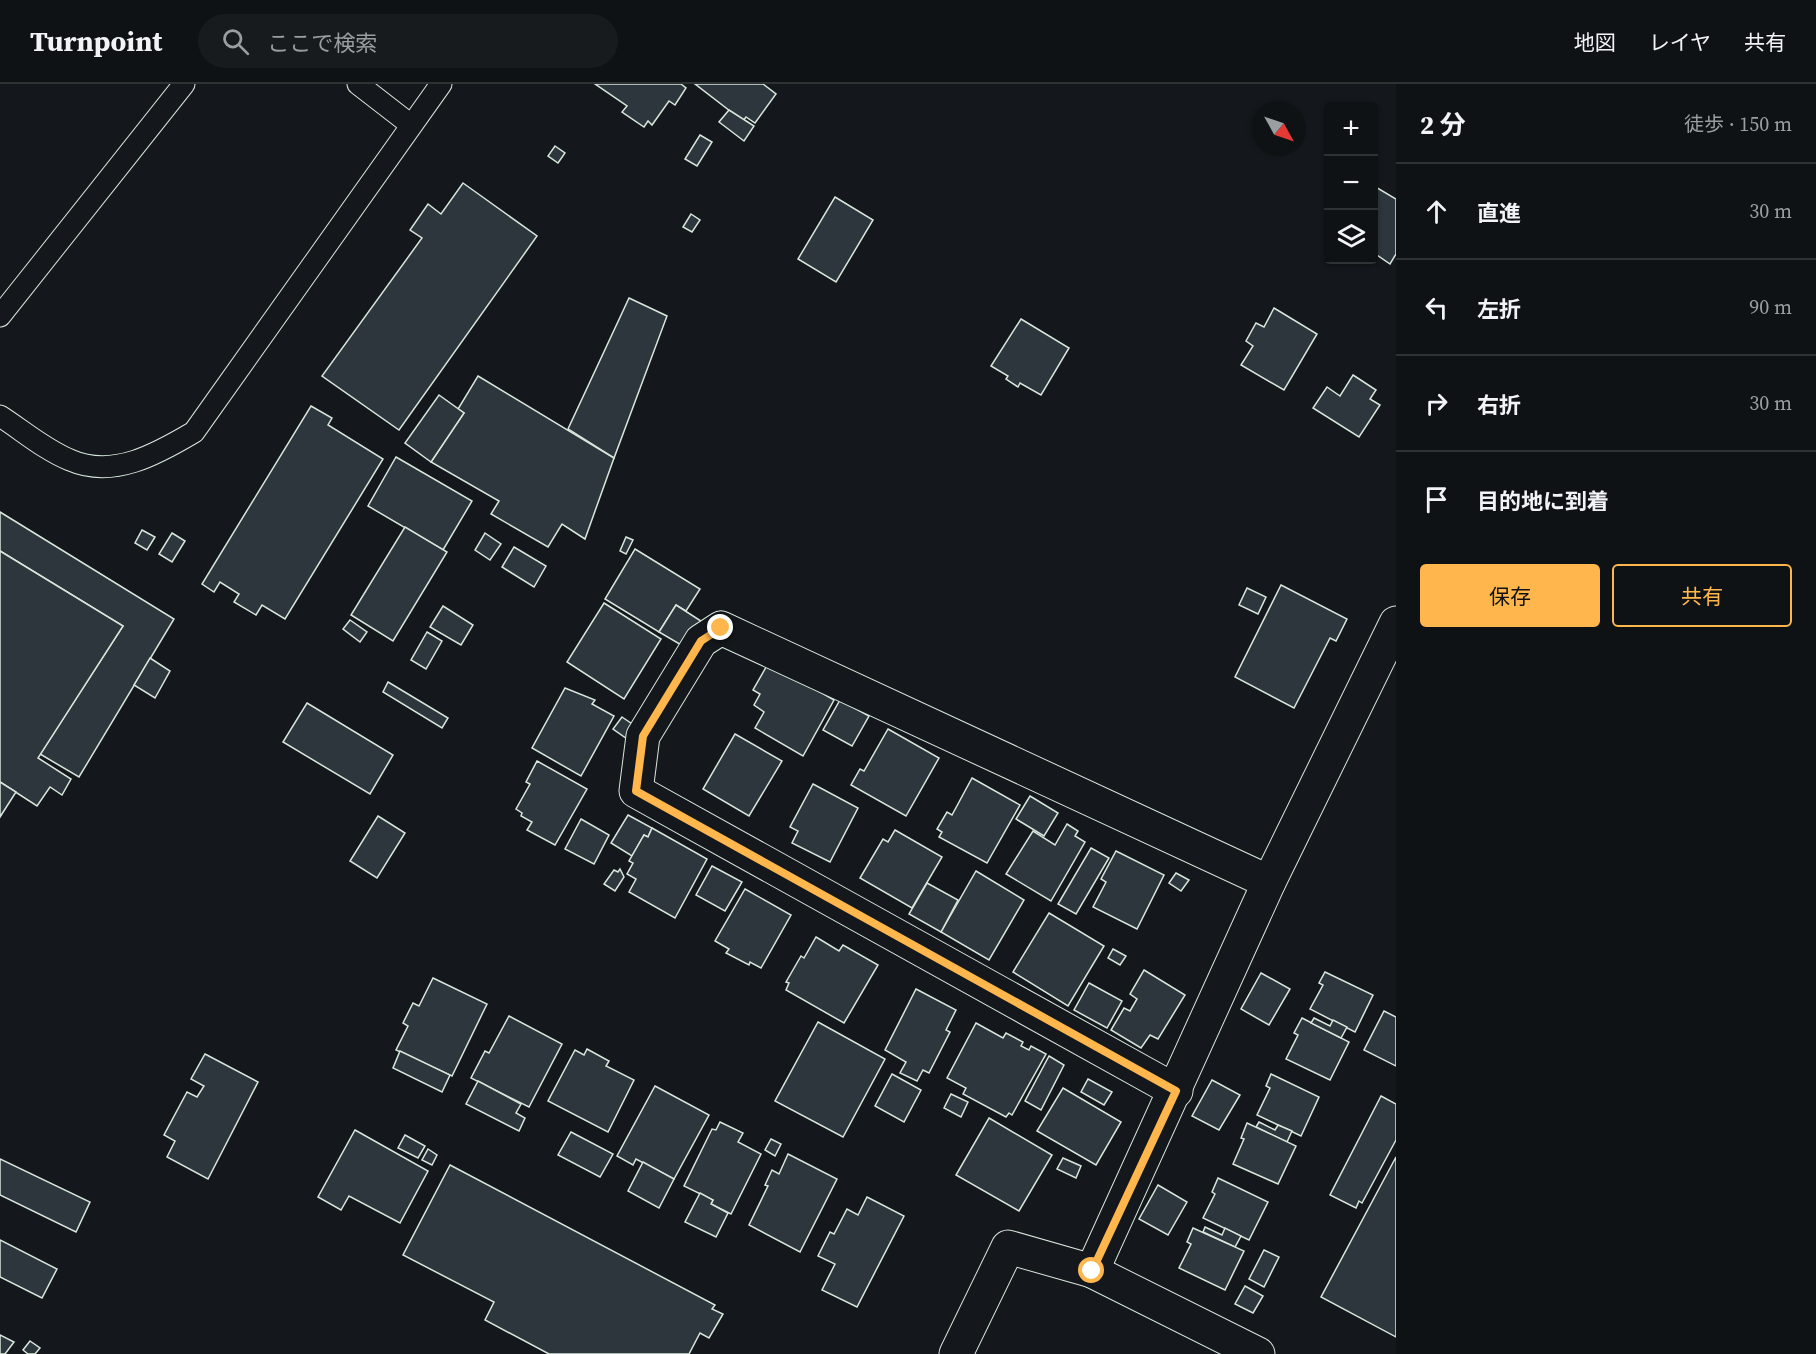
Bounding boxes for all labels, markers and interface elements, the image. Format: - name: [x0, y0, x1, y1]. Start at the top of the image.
- search box: [198, 14, 618, 68]
- text: Turnpoint: [30, 22, 162, 60]
- icon: search: [219, 25, 252, 58]
- text: ここで検索: [267, 28, 377, 58]
- text: 地図: [1574, 28, 1616, 57]
- text: レイヤ: [1649, 28, 1711, 57]
- text: 共有: [1744, 28, 1786, 57]
- north arrow: [1252, 102, 1306, 156]
- map controls: [1324, 102, 1378, 264]
- button: +: [1324, 102, 1378, 156]
- text: 2 分: [1420, 107, 1466, 143]
- text: 徒歩 · 150 m: [1684, 110, 1792, 138]
- button: −: [1324, 156, 1378, 210]
- icon: ahead: [1420, 195, 1453, 228]
- text: 30 m: [1749, 197, 1792, 225]
- text: 直進: [1477, 198, 1521, 228]
- button: layers: [1324, 210, 1378, 264]
- icon: left: [1420, 291, 1453, 324]
- text: 90 m: [1749, 293, 1792, 321]
- text: 左折: [1477, 294, 1521, 324]
- icon: right: [1420, 387, 1453, 420]
- text: 30 m: [1749, 389, 1792, 417]
- text: 右折: [1477, 390, 1521, 420]
- icon: arrive: [1420, 483, 1453, 516]
- text: 目的地に到着: [1477, 486, 1609, 516]
- button: 保存: [1420, 564, 1600, 627]
- button: 共有: [1612, 564, 1792, 627]
- route end: [707, 614, 733, 640]
- route start: [1078, 1257, 1104, 1283]

